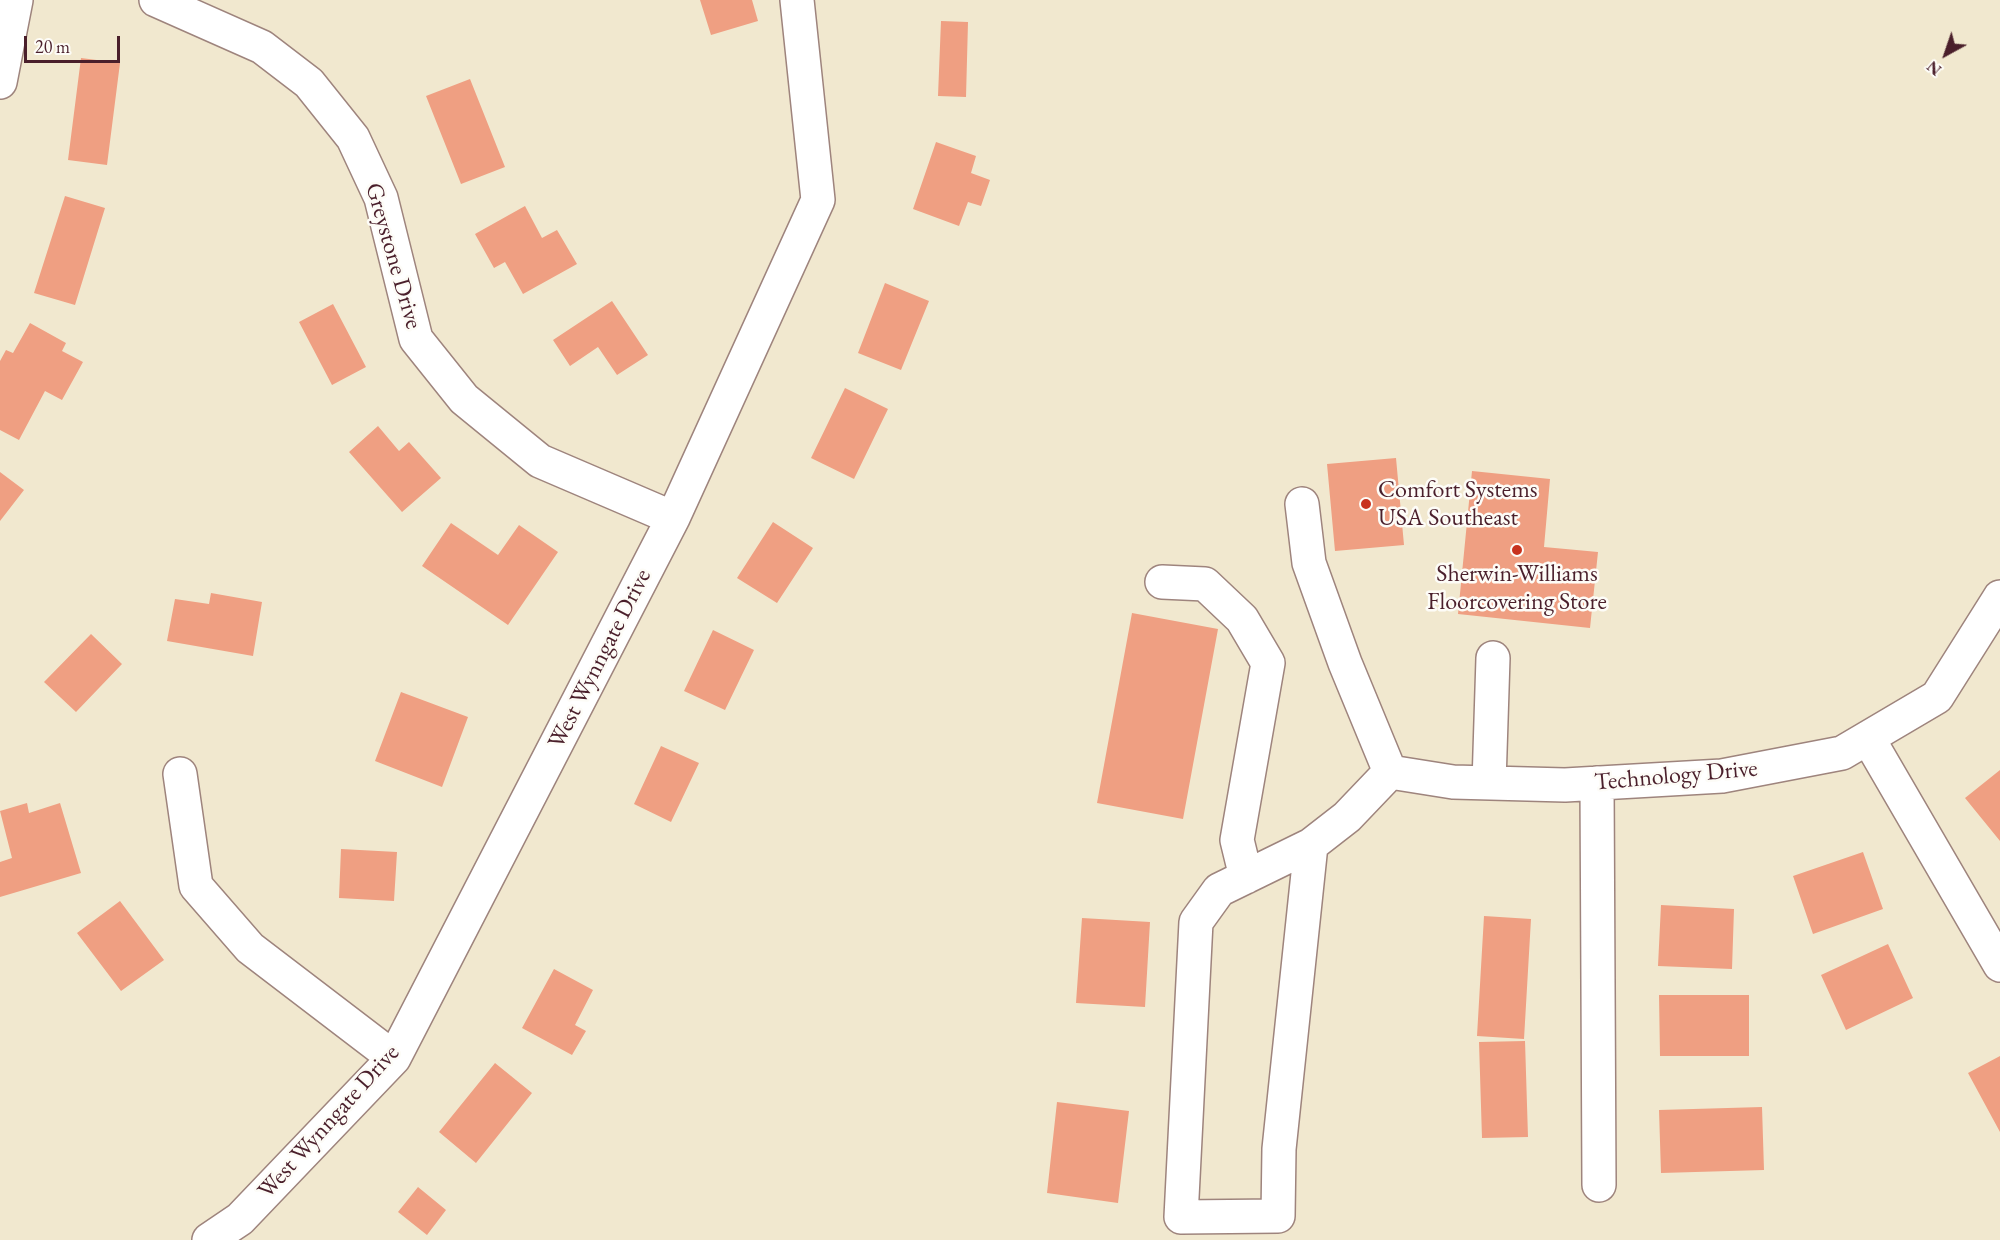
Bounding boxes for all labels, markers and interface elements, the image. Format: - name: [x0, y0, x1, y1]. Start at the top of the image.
- scale bar: [27, 24, 123, 62]
- north arrow: [1916, 24, 1976, 84]
- text: 20 m: [35, 35, 70, 58]
- text: N: [1922, 56, 1946, 80]
- street label: Greystone Drive: [358, 180, 428, 332]
- place label: Comfort Systems USA Southeast: [1378, 476, 1538, 532]
- marker: Comfort Systems USA Southeast: [1359, 497, 1373, 511]
- marker: Sherwin-Williams Floorcovering Store: [1510, 543, 1524, 557]
- place label: Sherwin-Williams Floorcovering Store: [1427, 560, 1607, 616]
- street label: West Wynngate Drive: [542, 564, 658, 754]
- street label: Technology Drive: [1593, 755, 1759, 797]
- street label: West Wynngate Drive: [252, 1039, 406, 1205]

